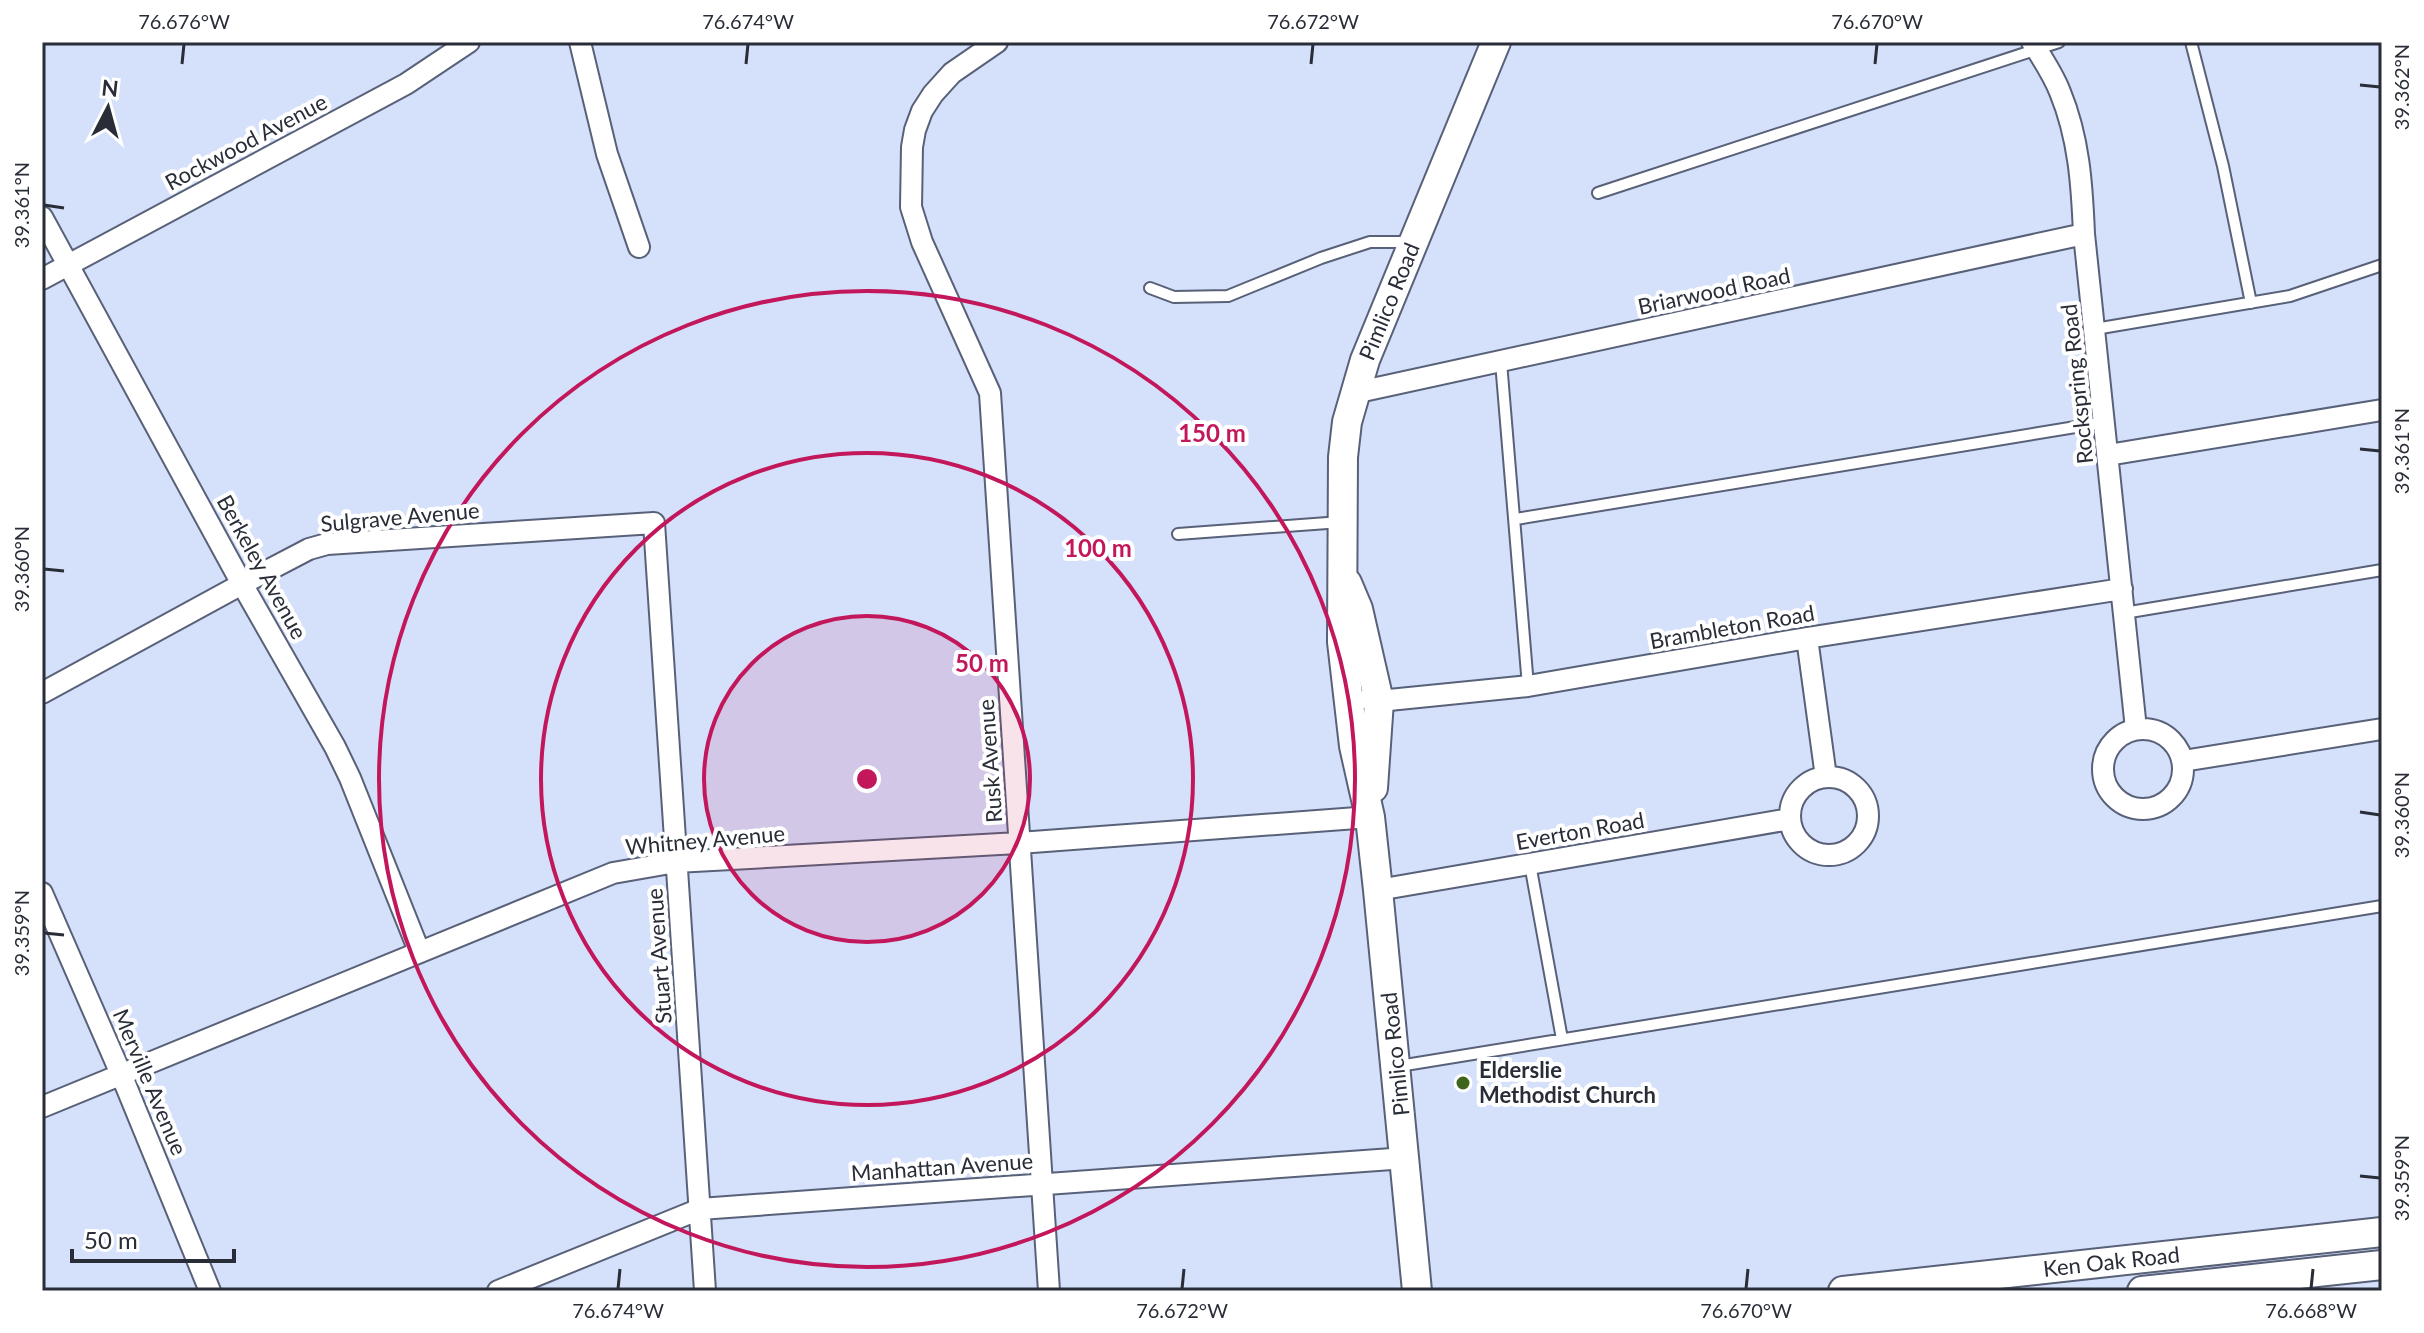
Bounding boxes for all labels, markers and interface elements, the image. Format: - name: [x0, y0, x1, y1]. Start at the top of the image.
- text: 76.676°W: [138, 9, 230, 33]
- text: 76.674°W: [702, 9, 794, 33]
- text: 76.672°W: [1267, 9, 1359, 33]
- text: 76.670°W: [1831, 9, 1923, 33]
- text: 39.362°N: [2389, 44, 2413, 130]
- north arrow: [68, 68, 148, 148]
- text: N: [100, 73, 120, 102]
- street label: Rockwood Avenue: [160, 88, 331, 196]
- text: 39.361°N: [9, 162, 33, 248]
- street label: Pimlico Road: [1353, 239, 1425, 364]
- street label: Briarwood Road: [1635, 261, 1793, 320]
- street label: Rockspring Road: [2055, 303, 2098, 465]
- text: 39.361°N: [2389, 408, 2413, 494]
- text: 150 m: [1178, 418, 1246, 447]
- street label: Berkeley Avenue: [212, 490, 313, 644]
- street label: Sulgrave Avenue: [319, 496, 481, 537]
- text: 39.360°N: [9, 526, 33, 612]
- text: 100 m: [1064, 533, 1132, 562]
- street label: Brambleton Road: [1647, 599, 1816, 654]
- text: 50 m: [955, 648, 1009, 677]
- street label: Rusk Avenue: [972, 698, 1007, 824]
- centre of rings: [853, 765, 881, 793]
- text: 39.360°N: [2389, 772, 2413, 858]
- street label: Everton Road: [1514, 806, 1646, 855]
- street label: Whitney Avenue: [624, 819, 786, 860]
- street label: Stuart Avenue: [640, 887, 677, 1025]
- text: 39.359°N: [9, 890, 33, 976]
- street label: Pimlico Road: [1375, 991, 1414, 1117]
- street label: Merville Avenue: [108, 1005, 193, 1159]
- place label: Elderslie Methodist Church: [1479, 1056, 1656, 1108]
- marker: Elderslie Methodist Church: [1454, 1074, 1472, 1092]
- text: 39.359°N: [2389, 1135, 2413, 1221]
- street label: Manhattan Avenue: [850, 1147, 1034, 1186]
- scale bar: [72, 1213, 234, 1263]
- text: 50 m: [84, 1225, 138, 1254]
- street label: Ken Oak Road: [2042, 1240, 2181, 1282]
- text: 76.674°W: [572, 1298, 664, 1322]
- text: 76.672°W: [1136, 1298, 1228, 1322]
- text: 76.670°W: [1700, 1298, 1792, 1322]
- text: 76.668°W: [2265, 1298, 2357, 1322]

